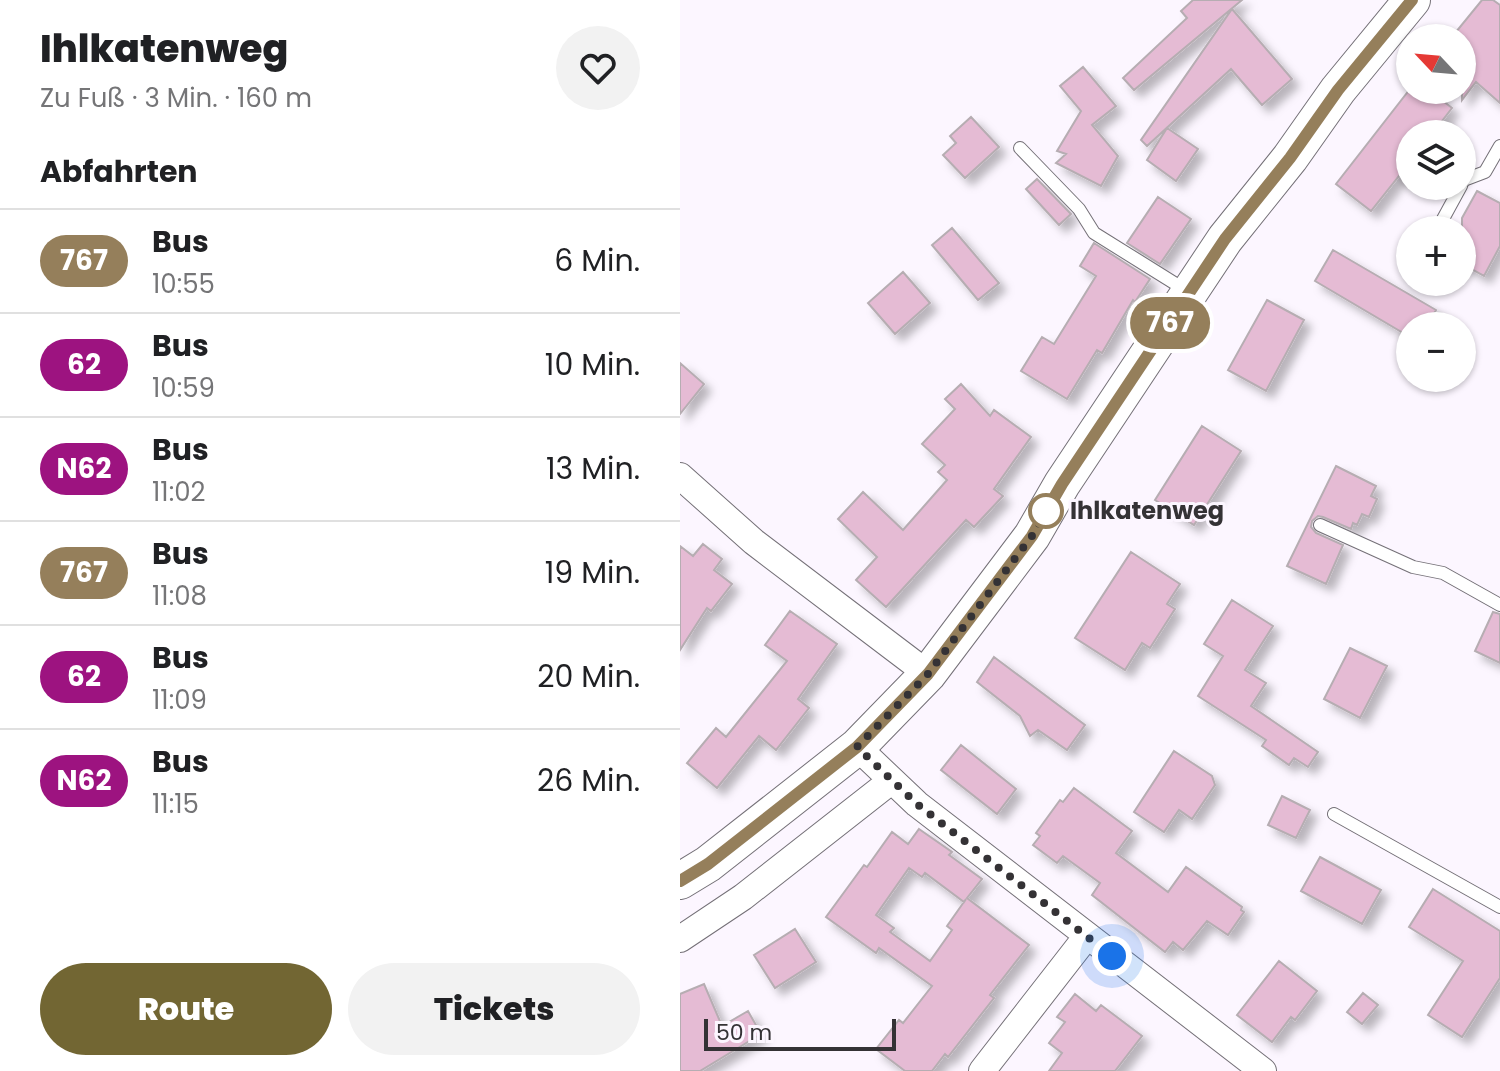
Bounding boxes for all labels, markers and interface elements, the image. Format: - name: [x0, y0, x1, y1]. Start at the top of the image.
- text: Ihlkatenweg: [40, 22, 288, 75]
- north arrow: [1396, 24, 1476, 104]
- map controls: [1396, 24, 1476, 392]
- button: heart: [556, 26, 640, 110]
- text: Zu Fuß · 3 Min. · 160 m: [40, 80, 312, 116]
- button: layers: [1396, 120, 1476, 200]
- text: Abfahrten: [40, 150, 198, 193]
- button: +: [1396, 216, 1476, 296]
- text: Bus: [152, 220, 209, 263]
- text: 6 Min.: [554, 239, 640, 282]
- text: 767: [60, 241, 108, 280]
- text: 10:55: [152, 266, 215, 302]
- line badge: 767: [1124, 297, 1216, 349]
- text: 767: [1146, 303, 1194, 342]
- button: −: [1396, 312, 1476, 392]
- text: Bus: [152, 324, 209, 367]
- text: 10 Min.: [545, 343, 640, 386]
- text: 62: [67, 345, 101, 384]
- text: 10:59: [152, 370, 215, 406]
- text: Bus: [152, 428, 209, 471]
- text: 13 Min.: [546, 447, 640, 490]
- text: N62: [57, 449, 111, 488]
- text: 11:02: [152, 474, 205, 510]
- marker: Ihlkatenweg: [1029, 494, 1063, 528]
- place label: Ihlkatenweg: [1070, 494, 1224, 527]
- text: Bus: [152, 532, 209, 575]
- text: 19 Min.: [545, 551, 640, 594]
- text: 767: [60, 553, 108, 592]
- text: 11:08: [152, 578, 207, 614]
- text: Bus: [152, 636, 209, 679]
- text: 20 Min.: [537, 655, 640, 698]
- text: 62: [67, 657, 101, 696]
- text: 11:09: [152, 682, 207, 718]
- text: Bus: [152, 740, 209, 783]
- text: 26 Min.: [537, 759, 640, 802]
- text: N62: [57, 761, 111, 800]
- text: 11:15: [152, 786, 199, 822]
- your location: [1092, 936, 1132, 976]
- button: Route: [40, 963, 332, 1055]
- button: Tickets: [348, 963, 640, 1055]
- scale bar: [704, 1015, 896, 1051]
- text: 50 m: [716, 1017, 772, 1048]

